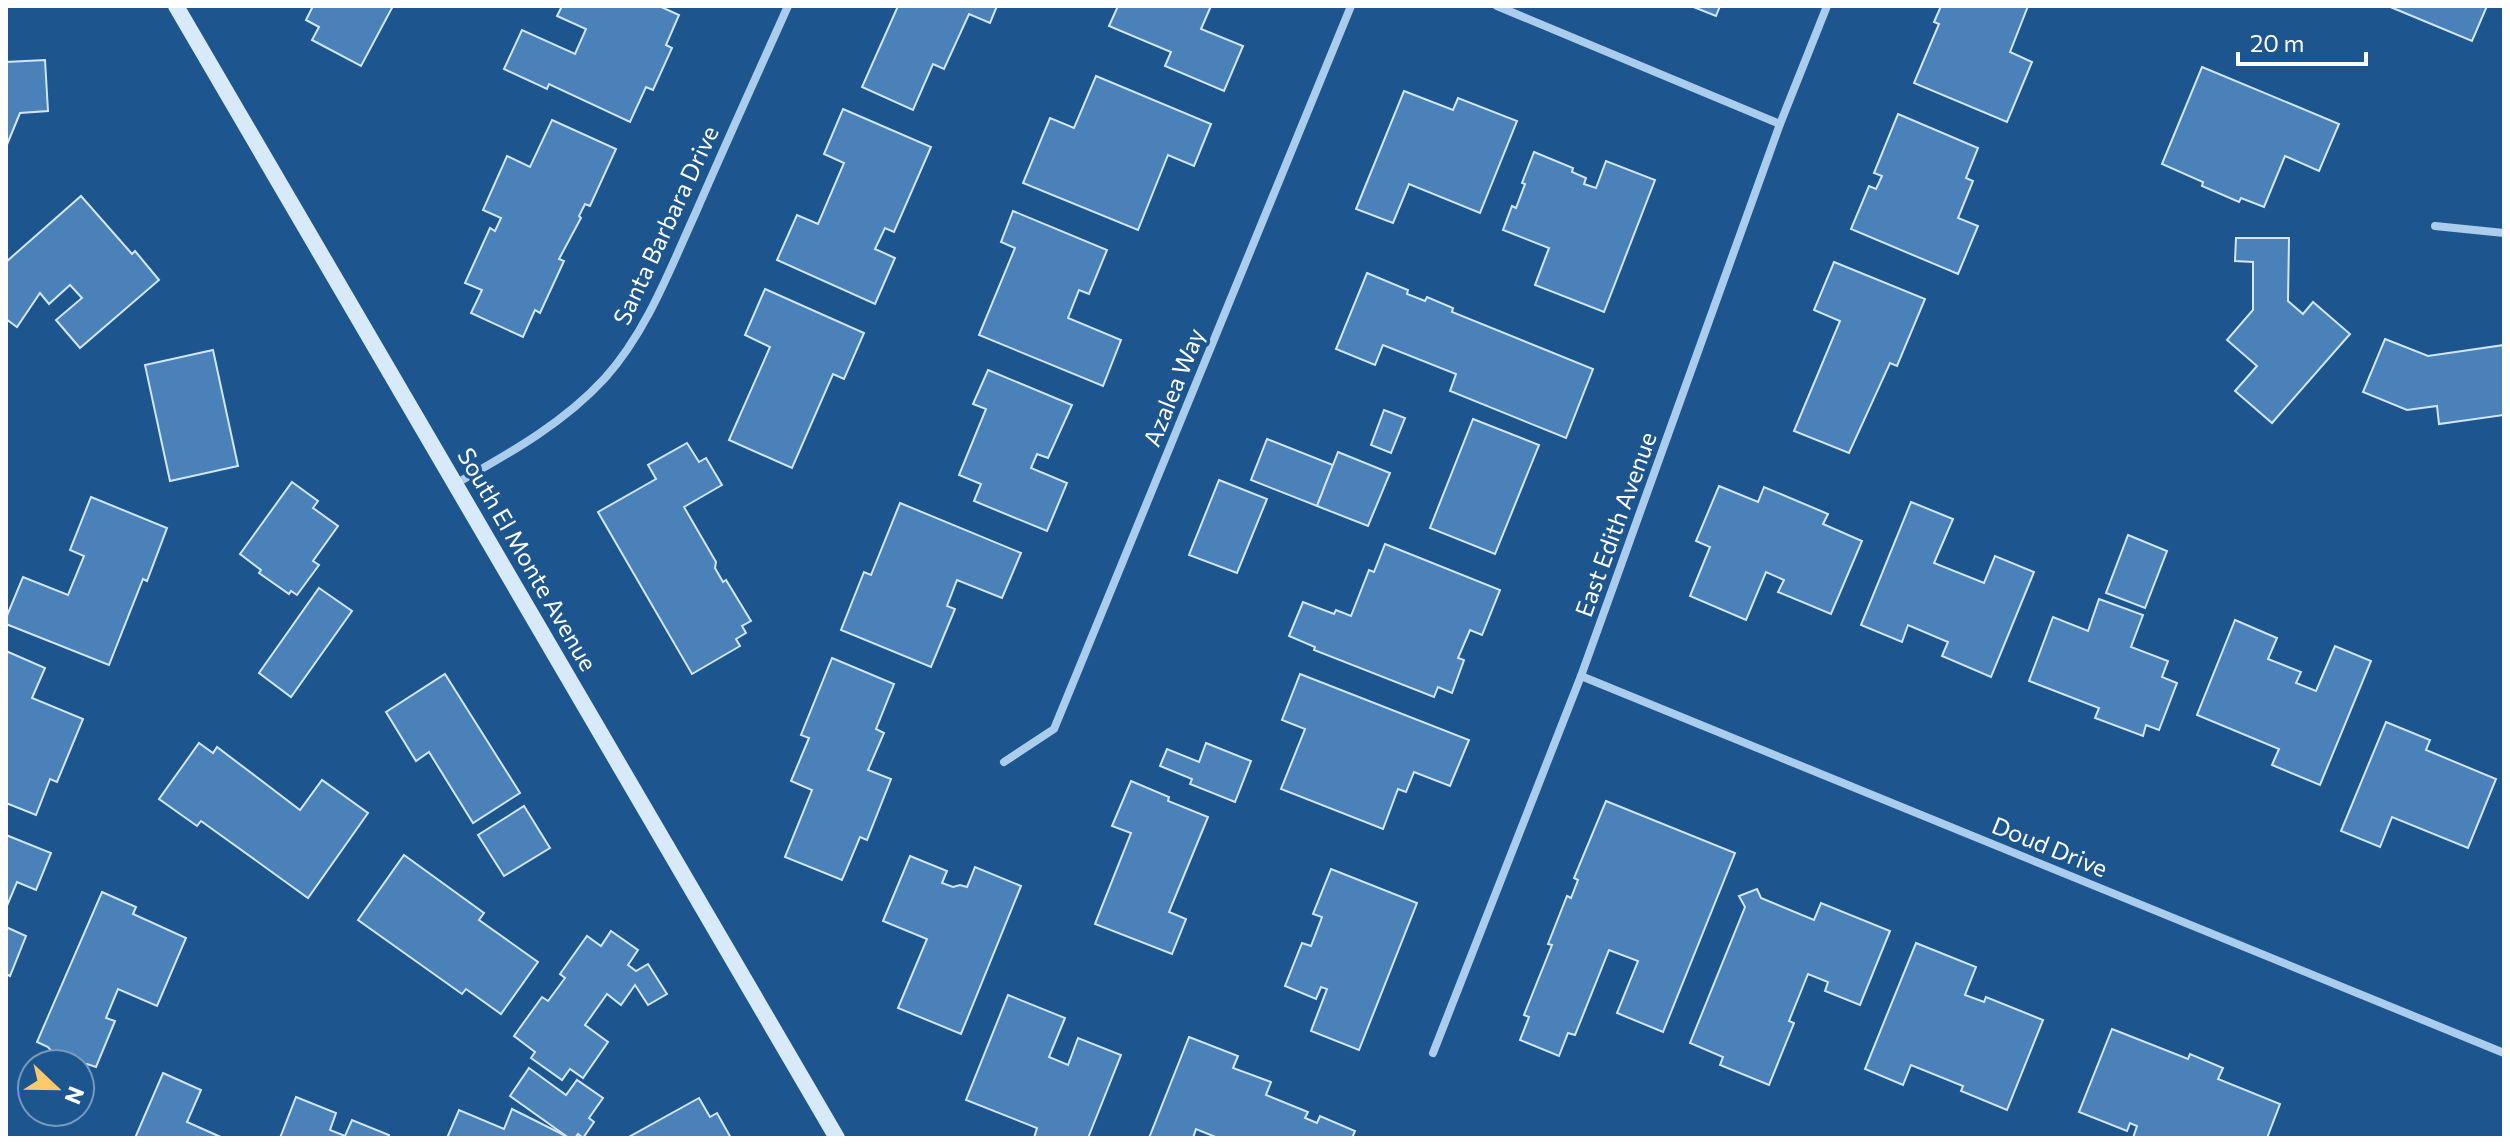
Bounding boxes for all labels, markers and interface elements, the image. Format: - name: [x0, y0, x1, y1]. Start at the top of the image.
- scale bar: [2238, 16, 2366, 66]
- text: 20 m: [2250, 28, 2304, 57]
- street label: Santa Barbara Drive: [606, 121, 724, 329]
- street label: Azalea Way: [1136, 324, 1210, 450]
- street label: East Edith Avenue: [1568, 428, 1662, 620]
- street label: South El Monte Avenue: [452, 442, 604, 676]
- street label: Doud Drive: [1988, 810, 2112, 882]
- north arrow: [16, 1048, 96, 1128]
- text: N: [59, 1083, 91, 1108]

